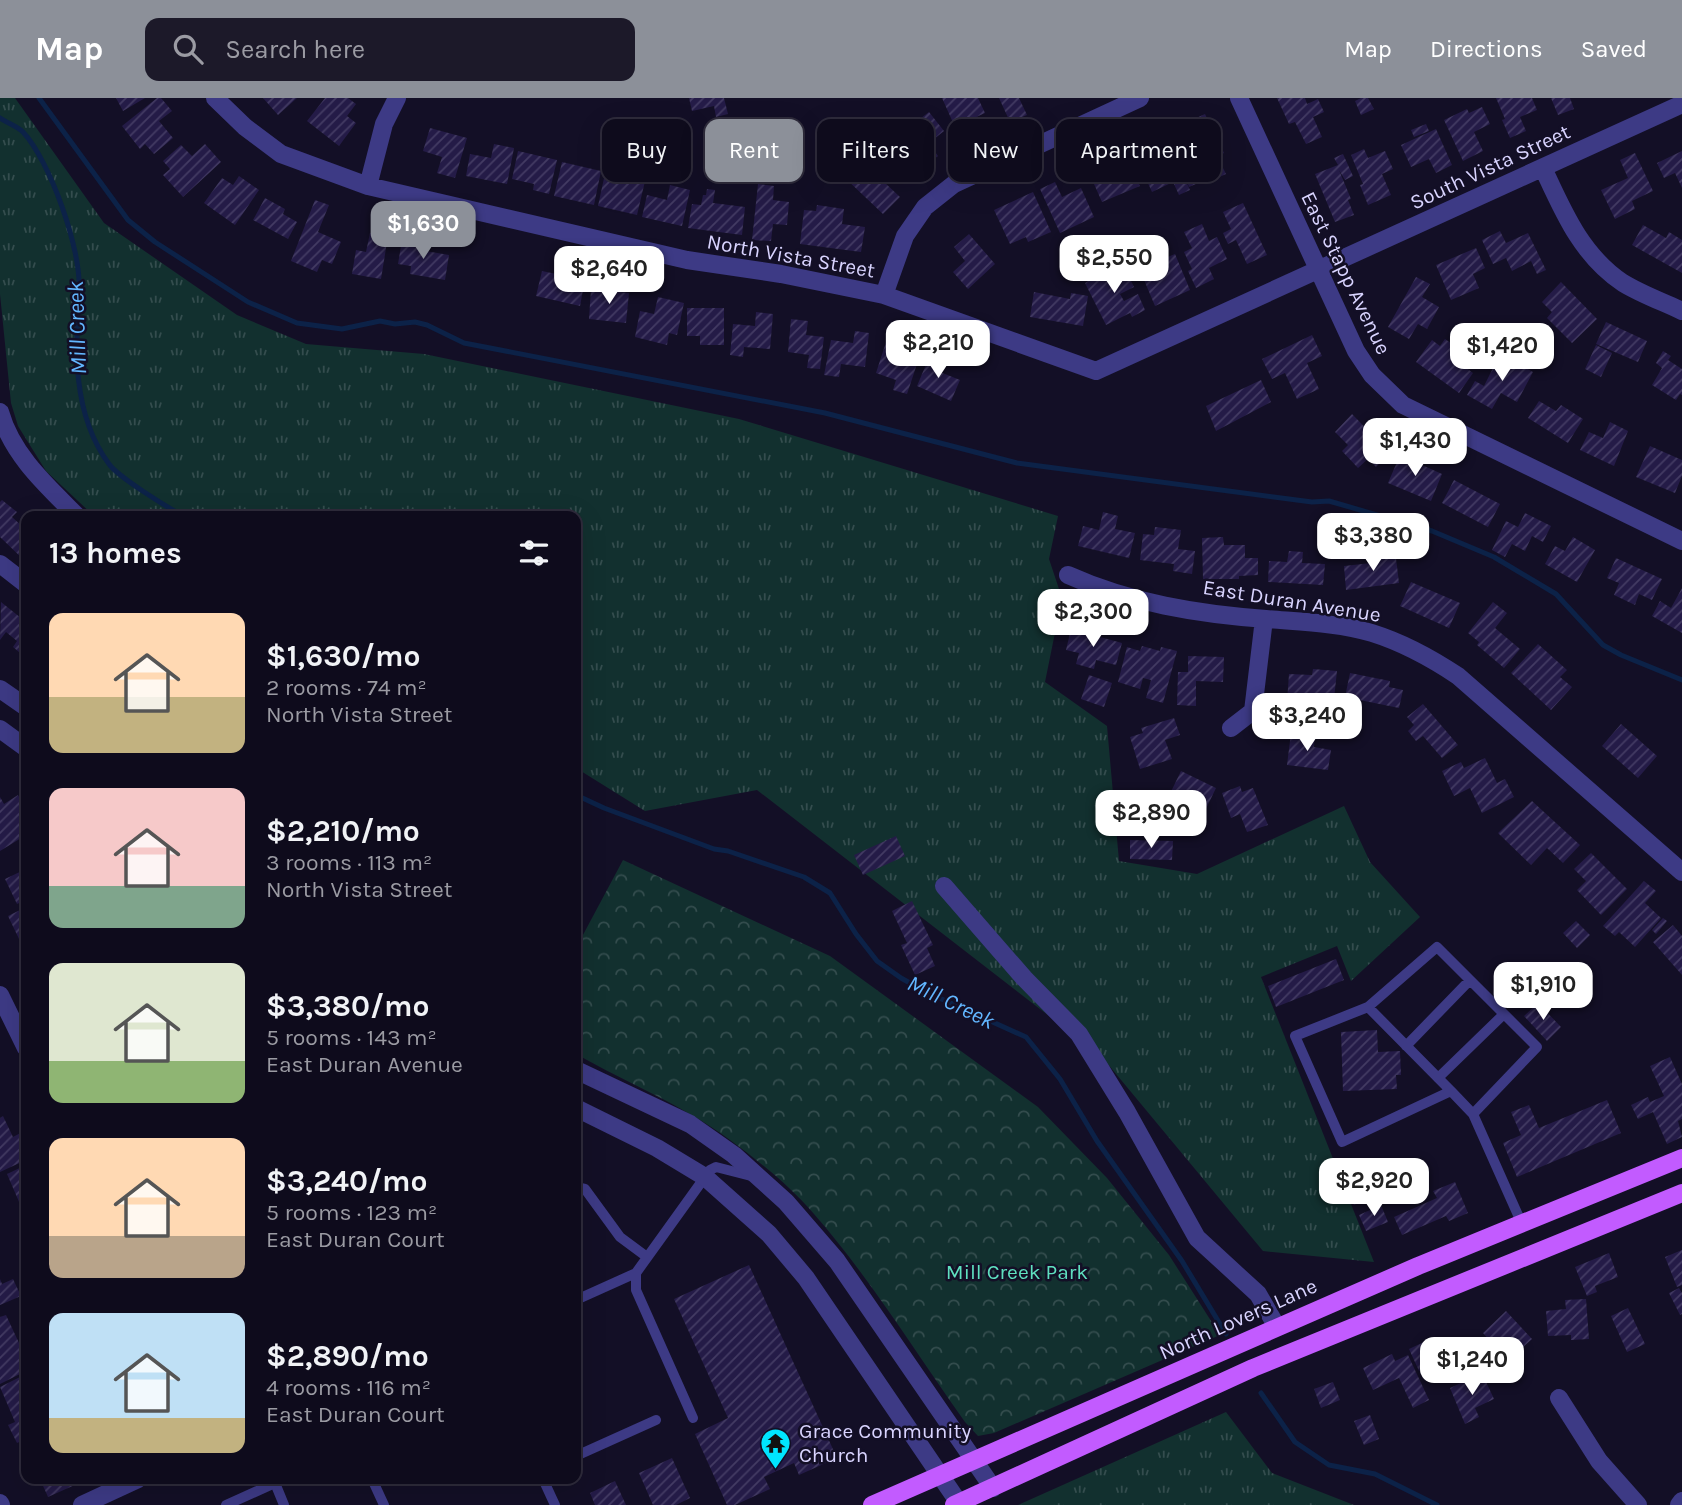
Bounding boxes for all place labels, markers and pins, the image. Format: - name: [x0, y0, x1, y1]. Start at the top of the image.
- pin: $1,630: [366, 202, 480, 261]
- pin: $2,550: [1057, 236, 1171, 295]
- pin: $2,640: [552, 246, 666, 306]
- pin: $2,210: [881, 320, 995, 380]
- pin: $1,420: [1445, 324, 1559, 383]
- pin: $1,430: [1358, 418, 1472, 478]
- pin: $3,380: [1316, 514, 1430, 573]
- pin: $2,300: [1036, 589, 1150, 649]
- pin: $3,240: [1250, 694, 1364, 753]
- pin: $2,890: [1094, 790, 1208, 850]
- pin: $1,910: [1486, 962, 1600, 1022]
- pin: $2,920: [1317, 1158, 1431, 1218]
- pin: $1,240: [1415, 1338, 1529, 1397]
- place label: Grace Community Church: [799, 1419, 971, 1467]
- temple icon: Grace Community Church: [759, 1426, 793, 1470]

